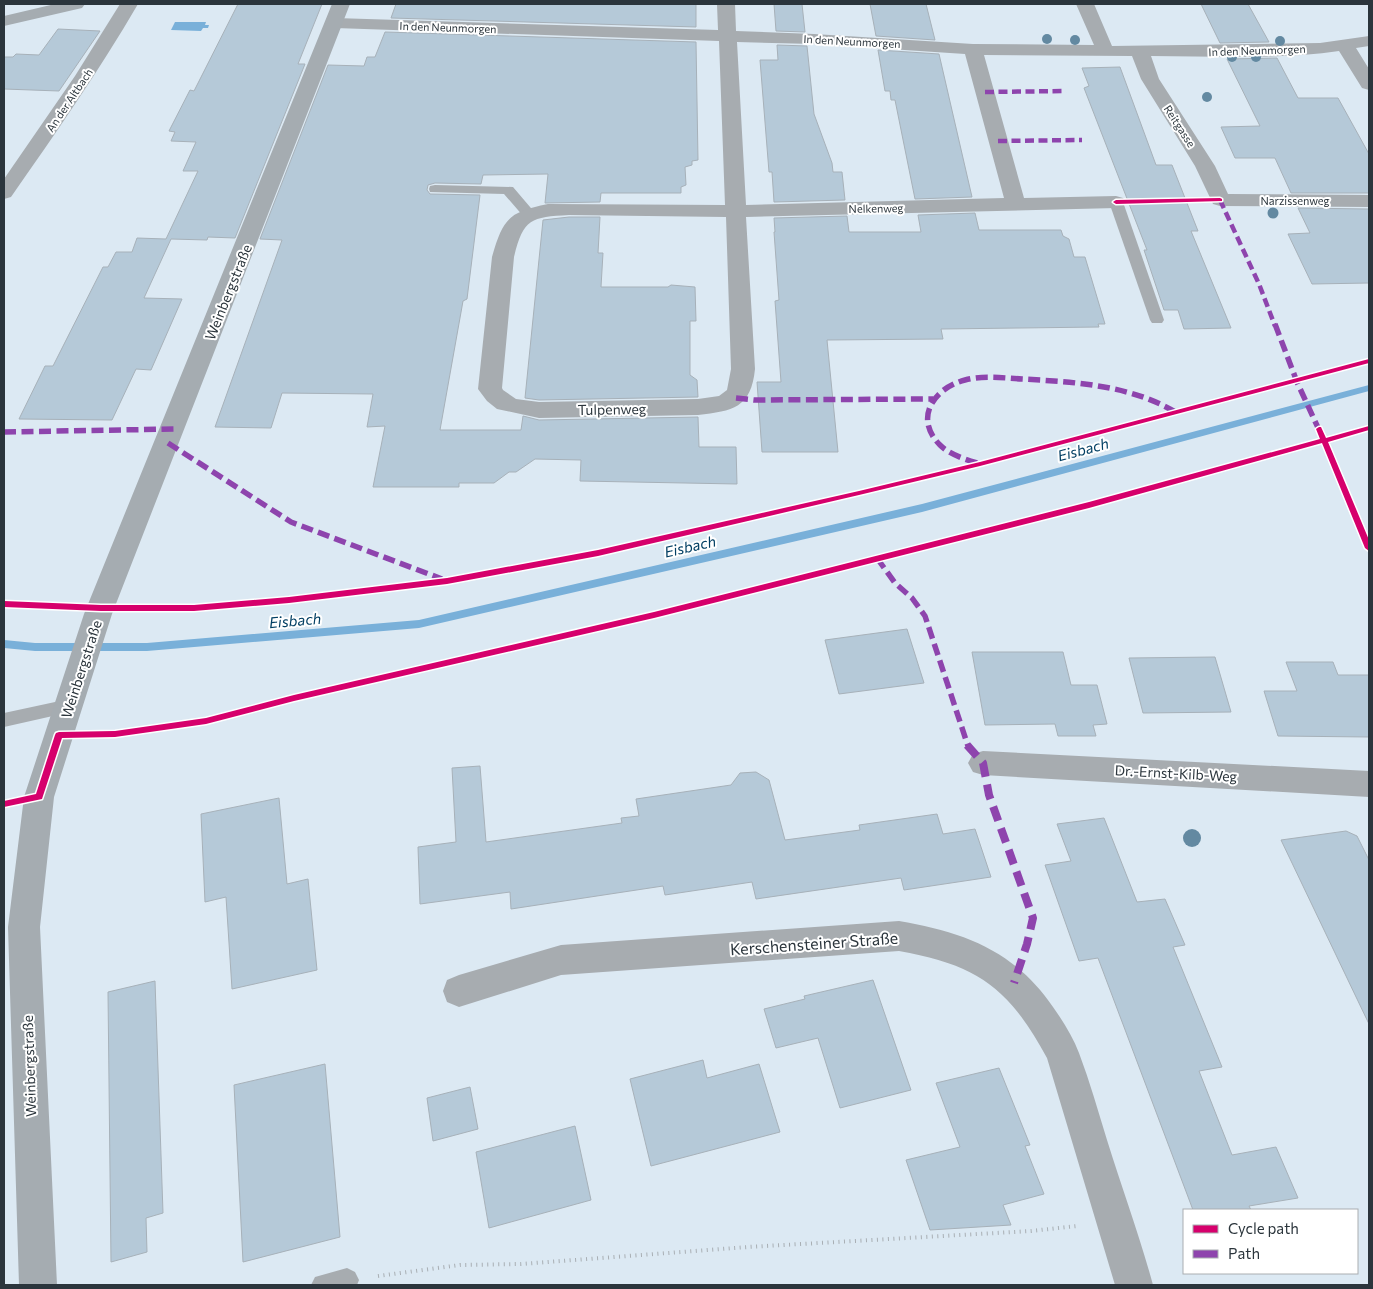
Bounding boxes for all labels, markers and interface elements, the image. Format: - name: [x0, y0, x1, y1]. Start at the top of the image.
- street label: In den Neunmorgen: [399, 19, 497, 35]
- street label: In den Neunmorgen: [803, 32, 901, 50]
- street label: In den Neunmorgen: [1208, 42, 1306, 58]
- street label: An der Altbach: [43, 66, 95, 134]
- street label: Reitgasse: [1162, 103, 1199, 150]
- street label: Narzissenweg: [1260, 194, 1330, 207]
- street label: Nelkenweg: [848, 201, 904, 215]
- street label: Weinbergstraße: [201, 242, 255, 342]
- street label: Tulpenweg: [578, 400, 647, 418]
- water label: Eisbach: [1055, 434, 1111, 464]
- water label: Eisbach: [662, 531, 718, 561]
- water label: Eisbach: [268, 609, 322, 631]
- street label: Weinbergstraße: [57, 618, 105, 720]
- street label: Dr.-Ernst-Kilb-Weg: [1114, 761, 1238, 785]
- street label: Kerschensteiner Straße: [729, 928, 899, 958]
- street label: Weinbergstraße: [19, 1015, 39, 1117]
- legend: [1183, 1209, 1358, 1274]
- text: Cycle path: [1228, 1219, 1299, 1237]
- text: Path: [1228, 1244, 1260, 1262]

